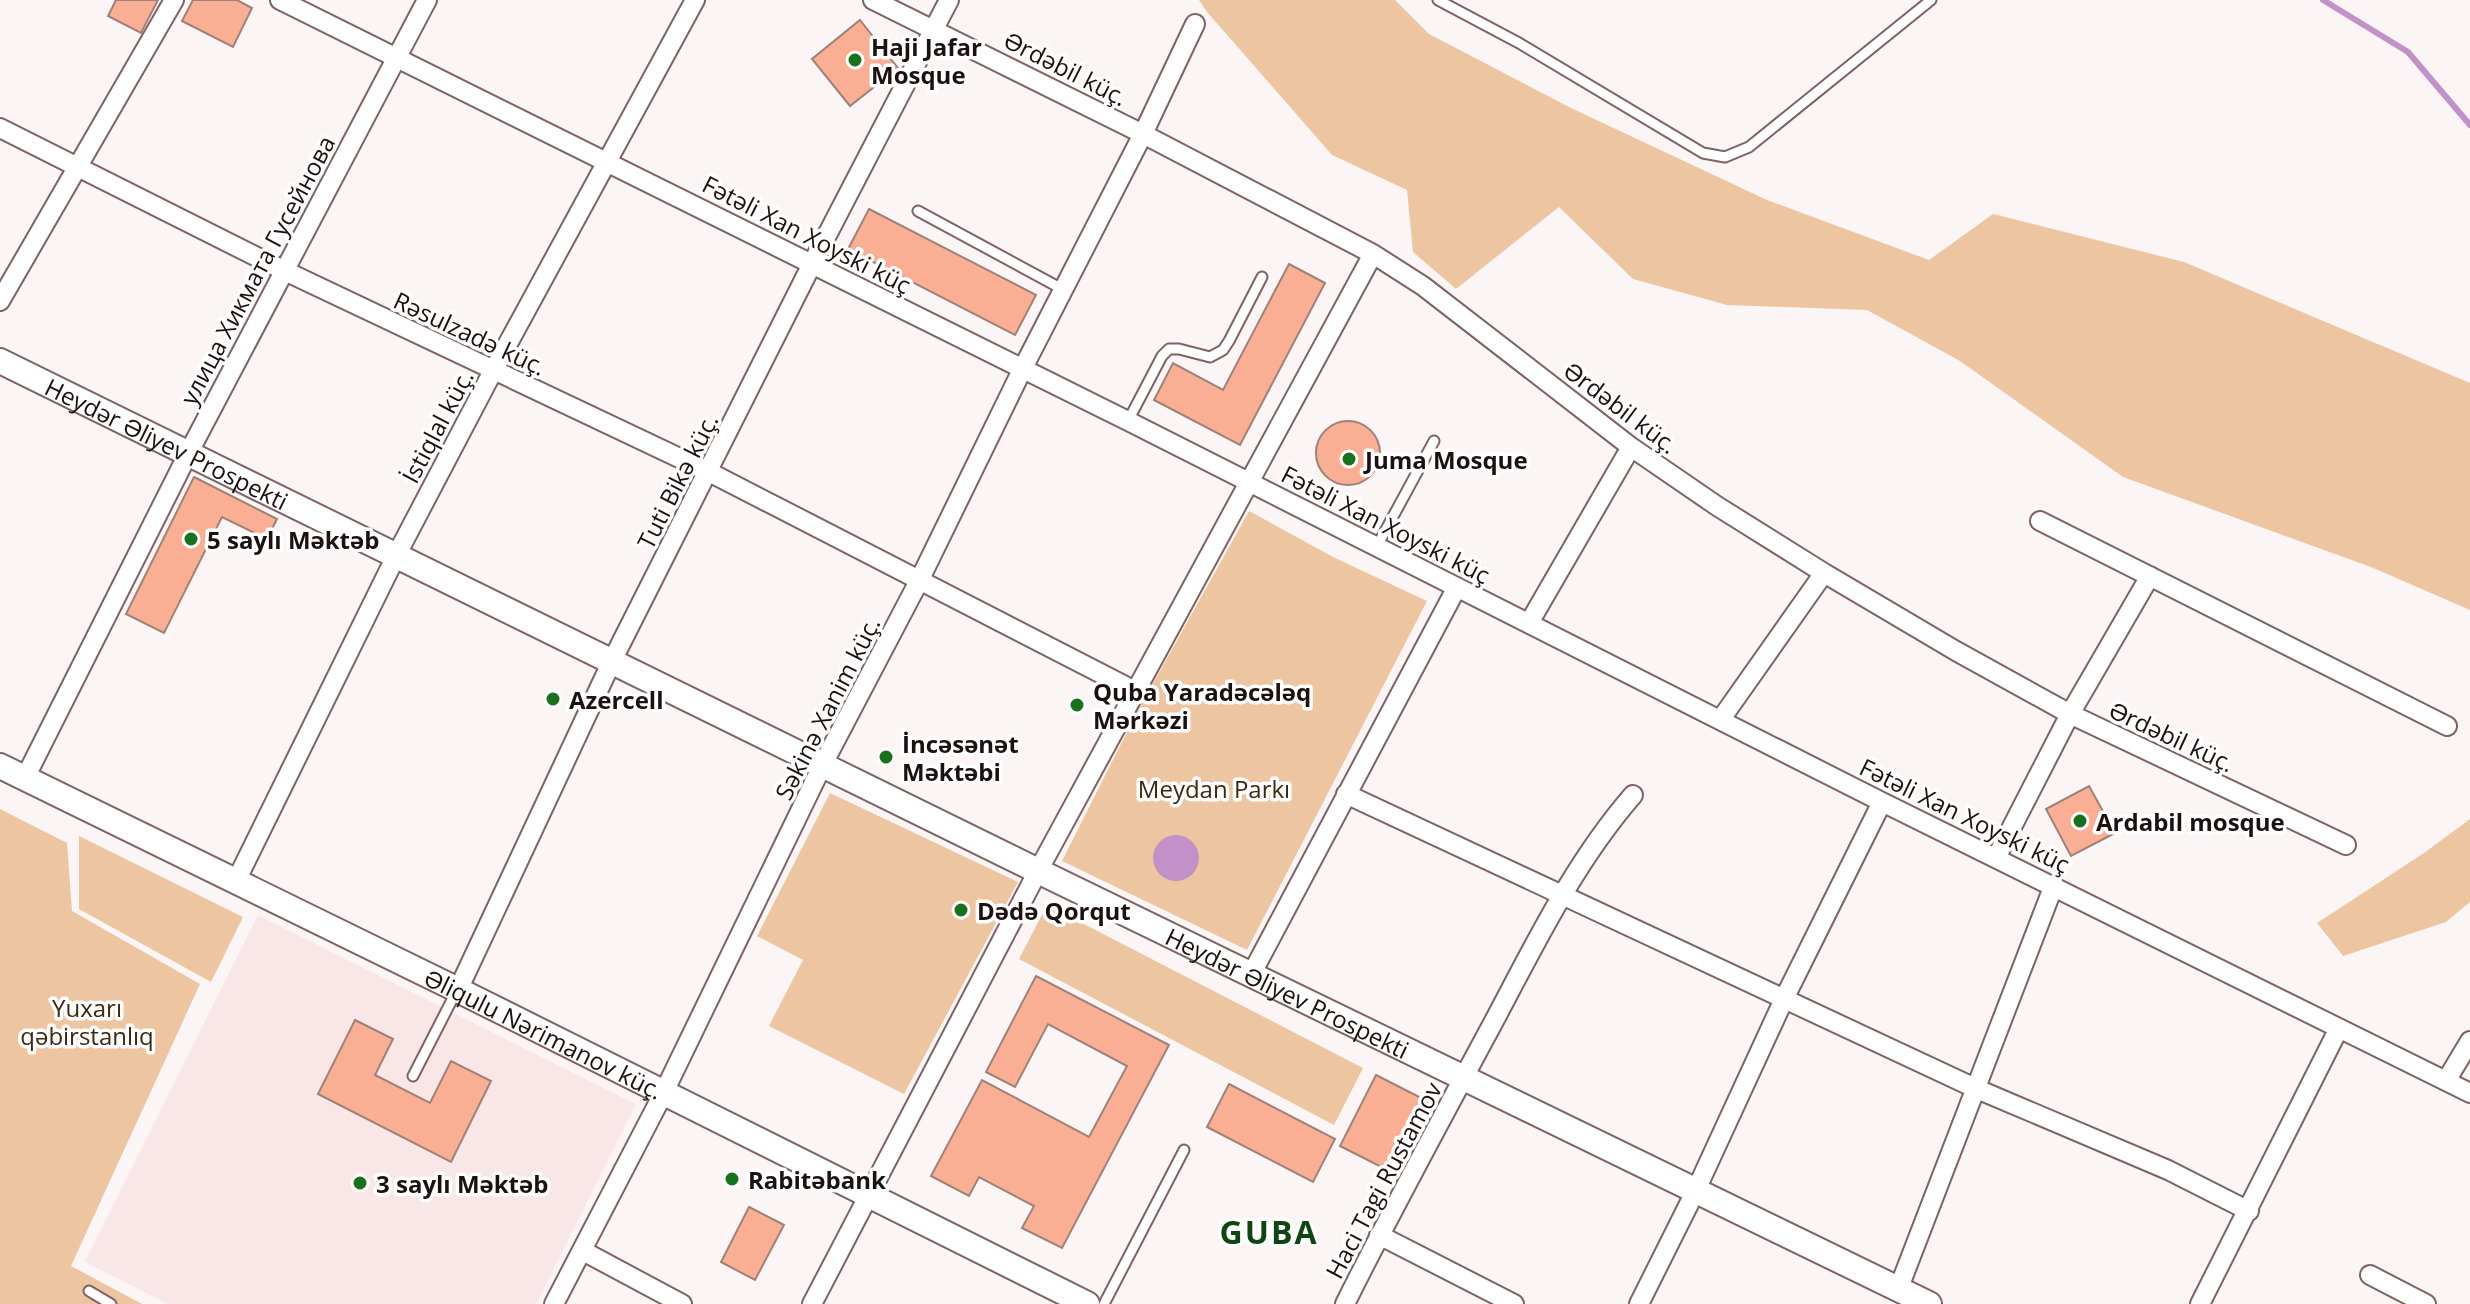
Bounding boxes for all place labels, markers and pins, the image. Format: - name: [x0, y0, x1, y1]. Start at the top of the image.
- place label: Haji Jafar Mosque: [871, 30, 982, 91]
- marker: Haji Jafar Mosque: [846, 51, 864, 69]
- place label: Juma Mosque: [1363, 443, 1528, 476]
- marker: Juma Mosque: [1340, 450, 1358, 468]
- place label: 5 saylı Məktəb: [207, 523, 379, 556]
- marker: 5 saylı Məktəb: [182, 530, 200, 548]
- place label: Quba Yaradəcələq Mərkəzi: [1093, 675, 1311, 736]
- place label: Azercell: [569, 683, 664, 716]
- marker: Azercell: [544, 690, 562, 708]
- marker: Quba Yaradəcələq Mərkəzi: [1068, 696, 1086, 714]
- place label: İncəsənət Məktəbi: [902, 727, 1019, 788]
- marker: İncəsənət Məktəbi: [877, 748, 895, 766]
- place label: Ardabil mosque: [2096, 805, 2285, 838]
- marker: Ardabil mosque: [2071, 812, 2089, 830]
- place label: Dədə Qorqut: [977, 894, 1131, 927]
- marker: Dədə Qorqut: [952, 901, 970, 919]
- place label: Rabitəbank: [748, 1163, 886, 1196]
- place label: 3 saylı Məktəb: [376, 1167, 548, 1200]
- marker: Rabitəbank: [723, 1170, 741, 1188]
- marker: 3 saylı Məktəb: [351, 1174, 369, 1192]

